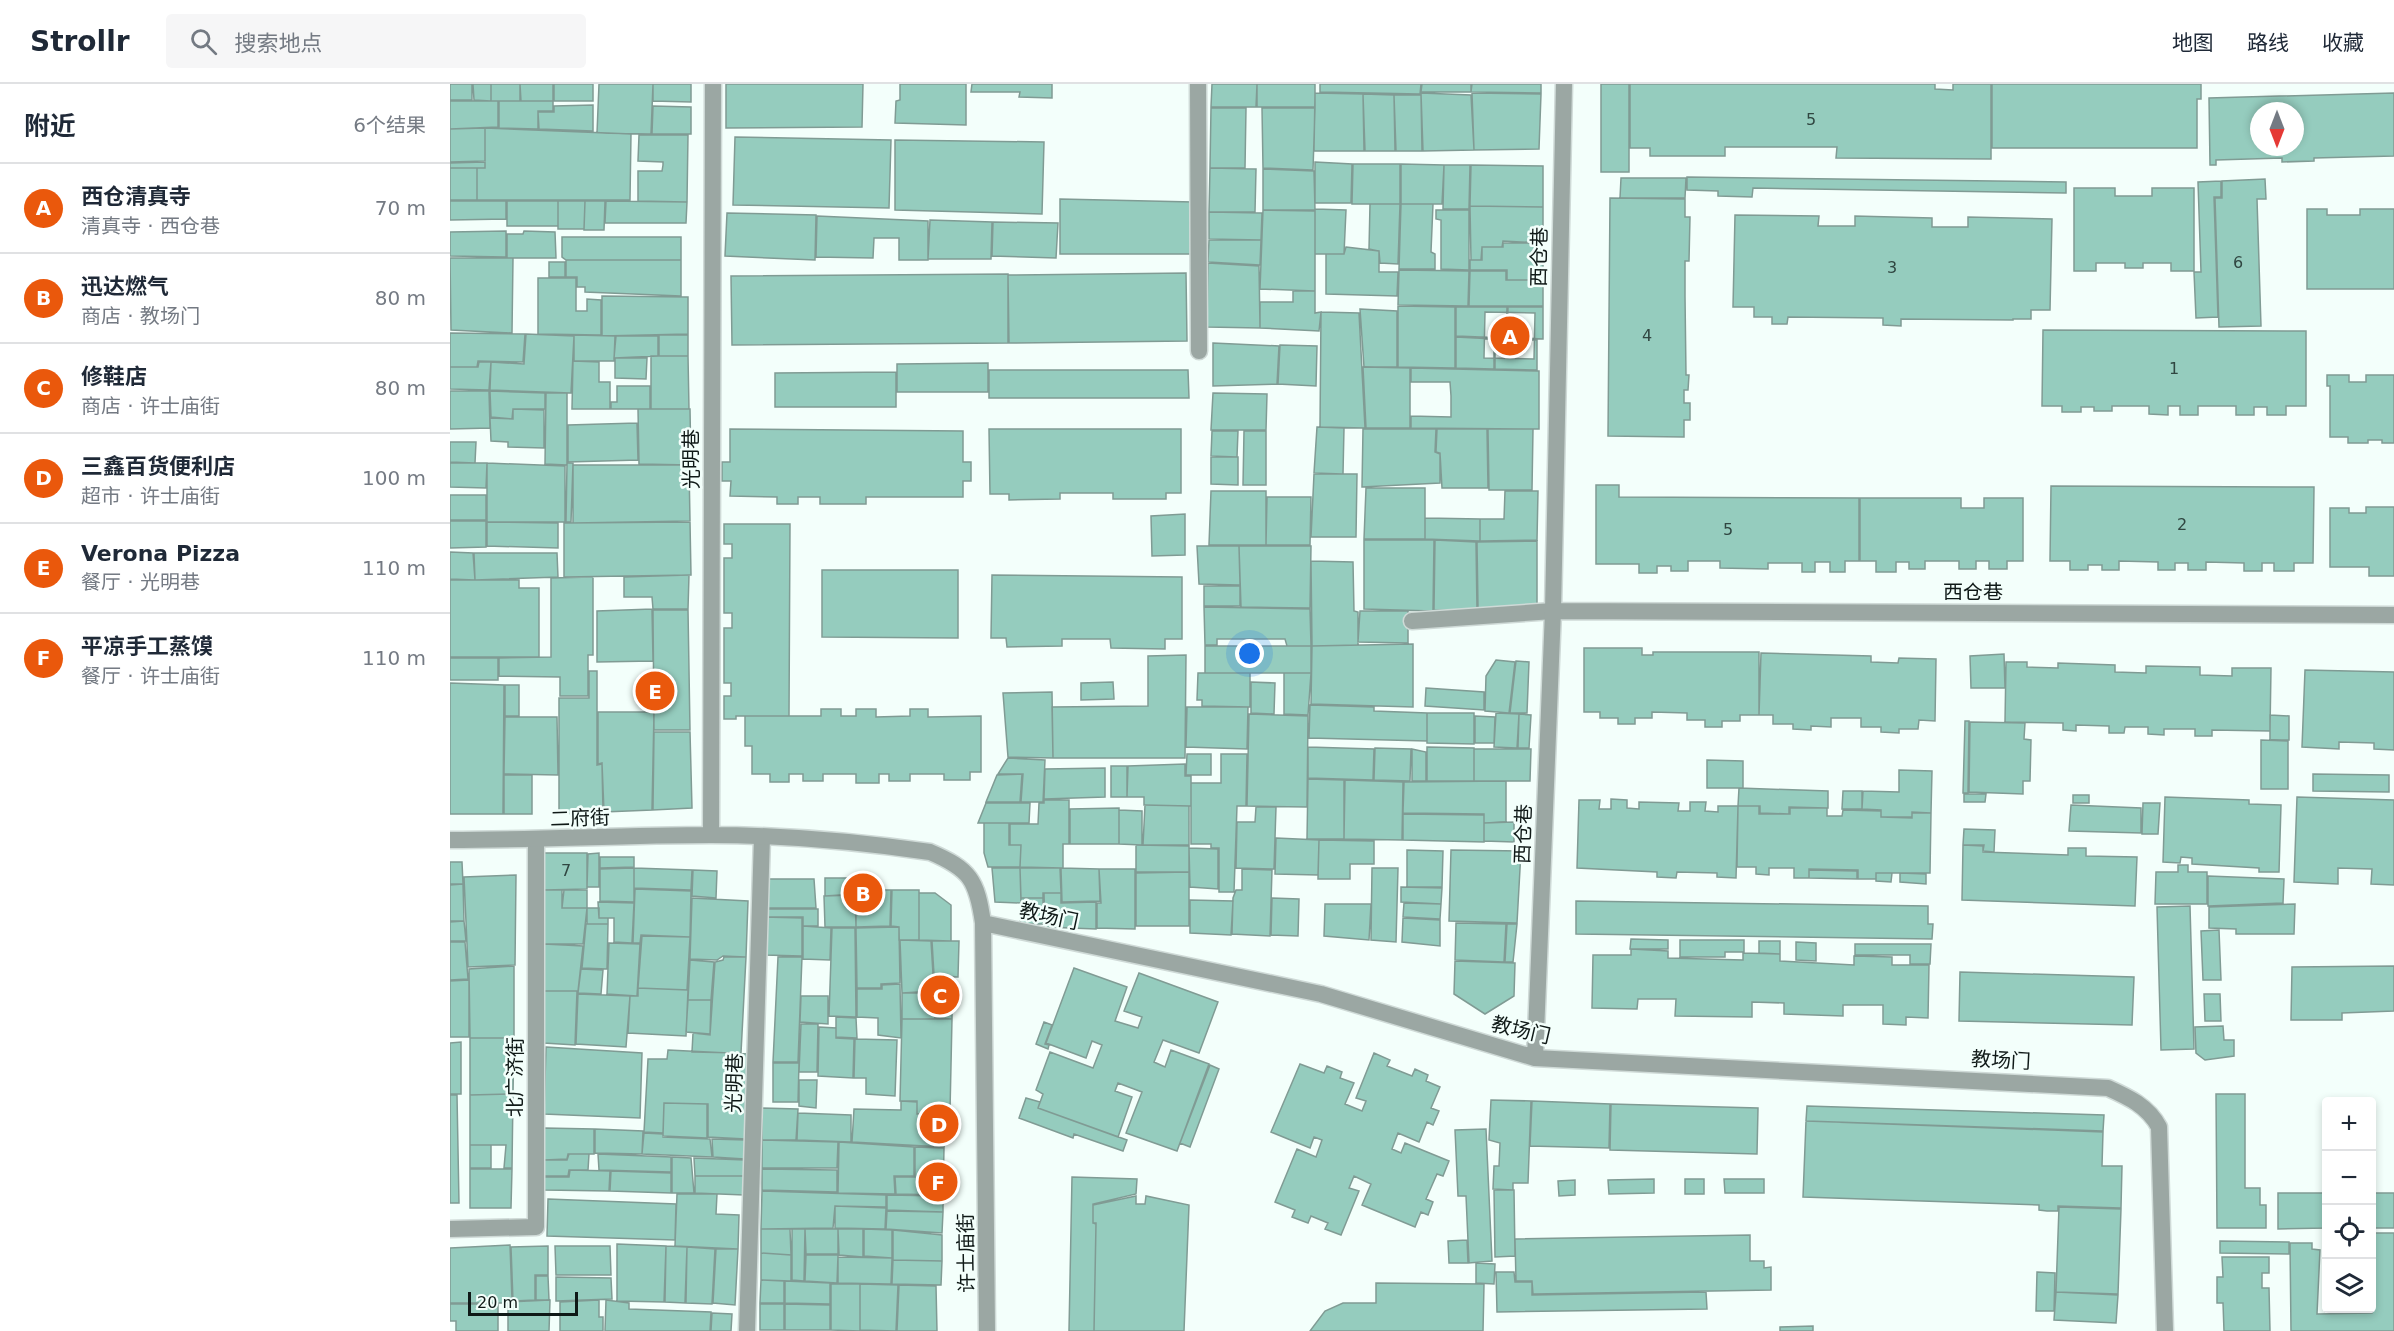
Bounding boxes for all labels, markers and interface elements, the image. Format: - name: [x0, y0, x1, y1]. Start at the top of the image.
- search box: [166, 14, 586, 68]
- text: Strollr: [30, 25, 130, 58]
- icon: search: [187, 25, 220, 58]
- text: 搜索地点: [235, 31, 323, 56]
- text: 地图: [2172, 31, 2214, 55]
- text: 路线: [2247, 31, 2289, 55]
- text: 收藏: [2322, 31, 2364, 55]
- north arrow: [2250, 102, 2304, 156]
- house number: 5: [1806, 110, 1816, 129]
- text: 附近: [24, 111, 76, 141]
- text: 6个结果: [353, 113, 426, 137]
- text: 西仓清真寺: [81, 184, 191, 209]
- text: A: [36, 196, 51, 220]
- text: 70 m: [375, 196, 426, 220]
- text: 清真寺 · 西仓巷: [81, 214, 220, 238]
- street label: 西仓巷: [1526, 227, 1552, 287]
- house number: 6: [2233, 253, 2243, 272]
- house number: 3: [1887, 258, 1897, 277]
- text: 迅达燃气: [81, 274, 169, 299]
- text: B: [36, 286, 51, 310]
- text: 80 m: [375, 286, 426, 310]
- text: 商店 · 教场门: [81, 304, 200, 328]
- pin: A: [1490, 314, 1530, 358]
- house number: 4: [1642, 326, 1652, 345]
- house number: 1: [2169, 359, 2179, 378]
- text: 修鞋店: [81, 364, 147, 389]
- text: C: [36, 376, 51, 400]
- text: 80 m: [375, 376, 426, 400]
- text: 商店 · 许士庙街: [81, 394, 220, 418]
- street label: 光明巷: [679, 429, 703, 489]
- text: 三鑫百货便利店: [81, 454, 235, 479]
- text: D: [35, 466, 52, 490]
- text: 100 m: [362, 466, 426, 490]
- text: 超市 · 许士庙街: [81, 484, 220, 508]
- house number: 2: [2177, 515, 2187, 534]
- house number: 5: [1723, 520, 1733, 539]
- text: Verona Pizza: [81, 541, 240, 566]
- text: E: [37, 556, 50, 580]
- text: 110 m: [362, 556, 426, 580]
- text: 餐厅 · 光明巷: [81, 570, 200, 594]
- street label: 西仓巷: [1943, 580, 2003, 604]
- text: 平凉手工蒸馍: [81, 634, 213, 659]
- your location: [1235, 639, 1264, 668]
- text: F: [37, 646, 50, 670]
- text: 110 m: [362, 646, 426, 670]
- text: 餐厅 · 许士庙街: [81, 664, 220, 688]
- pin: E: [636, 668, 674, 714]
- street label: 西仓巷: [1510, 804, 1536, 864]
- street label: 二府街: [550, 805, 610, 831]
- house number: 7: [561, 861, 571, 880]
- pin: B: [844, 870, 882, 916]
- street label: 教场门: [1017, 898, 1081, 934]
- pin: C: [920, 972, 960, 1018]
- street label: 教场门: [1489, 1012, 1553, 1048]
- street label: 北广济街: [503, 1037, 527, 1117]
- street label: 教场门: [1970, 1046, 2032, 1074]
- street label: 光明巷: [721, 1053, 747, 1113]
- map controls: [2322, 1097, 2376, 1313]
- button: +: [2322, 1097, 2376, 1151]
- pin: D: [920, 1102, 958, 1146]
- button: −: [2322, 1151, 2376, 1205]
- pin: F: [918, 1160, 958, 1204]
- button: locate: [2322, 1205, 2376, 1259]
- street label: 许士庙街: [953, 1213, 979, 1293]
- button: layers: [2322, 1259, 2376, 1313]
- scale bar: [468, 1289, 578, 1316]
- text: 20 m: [477, 1293, 518, 1312]

